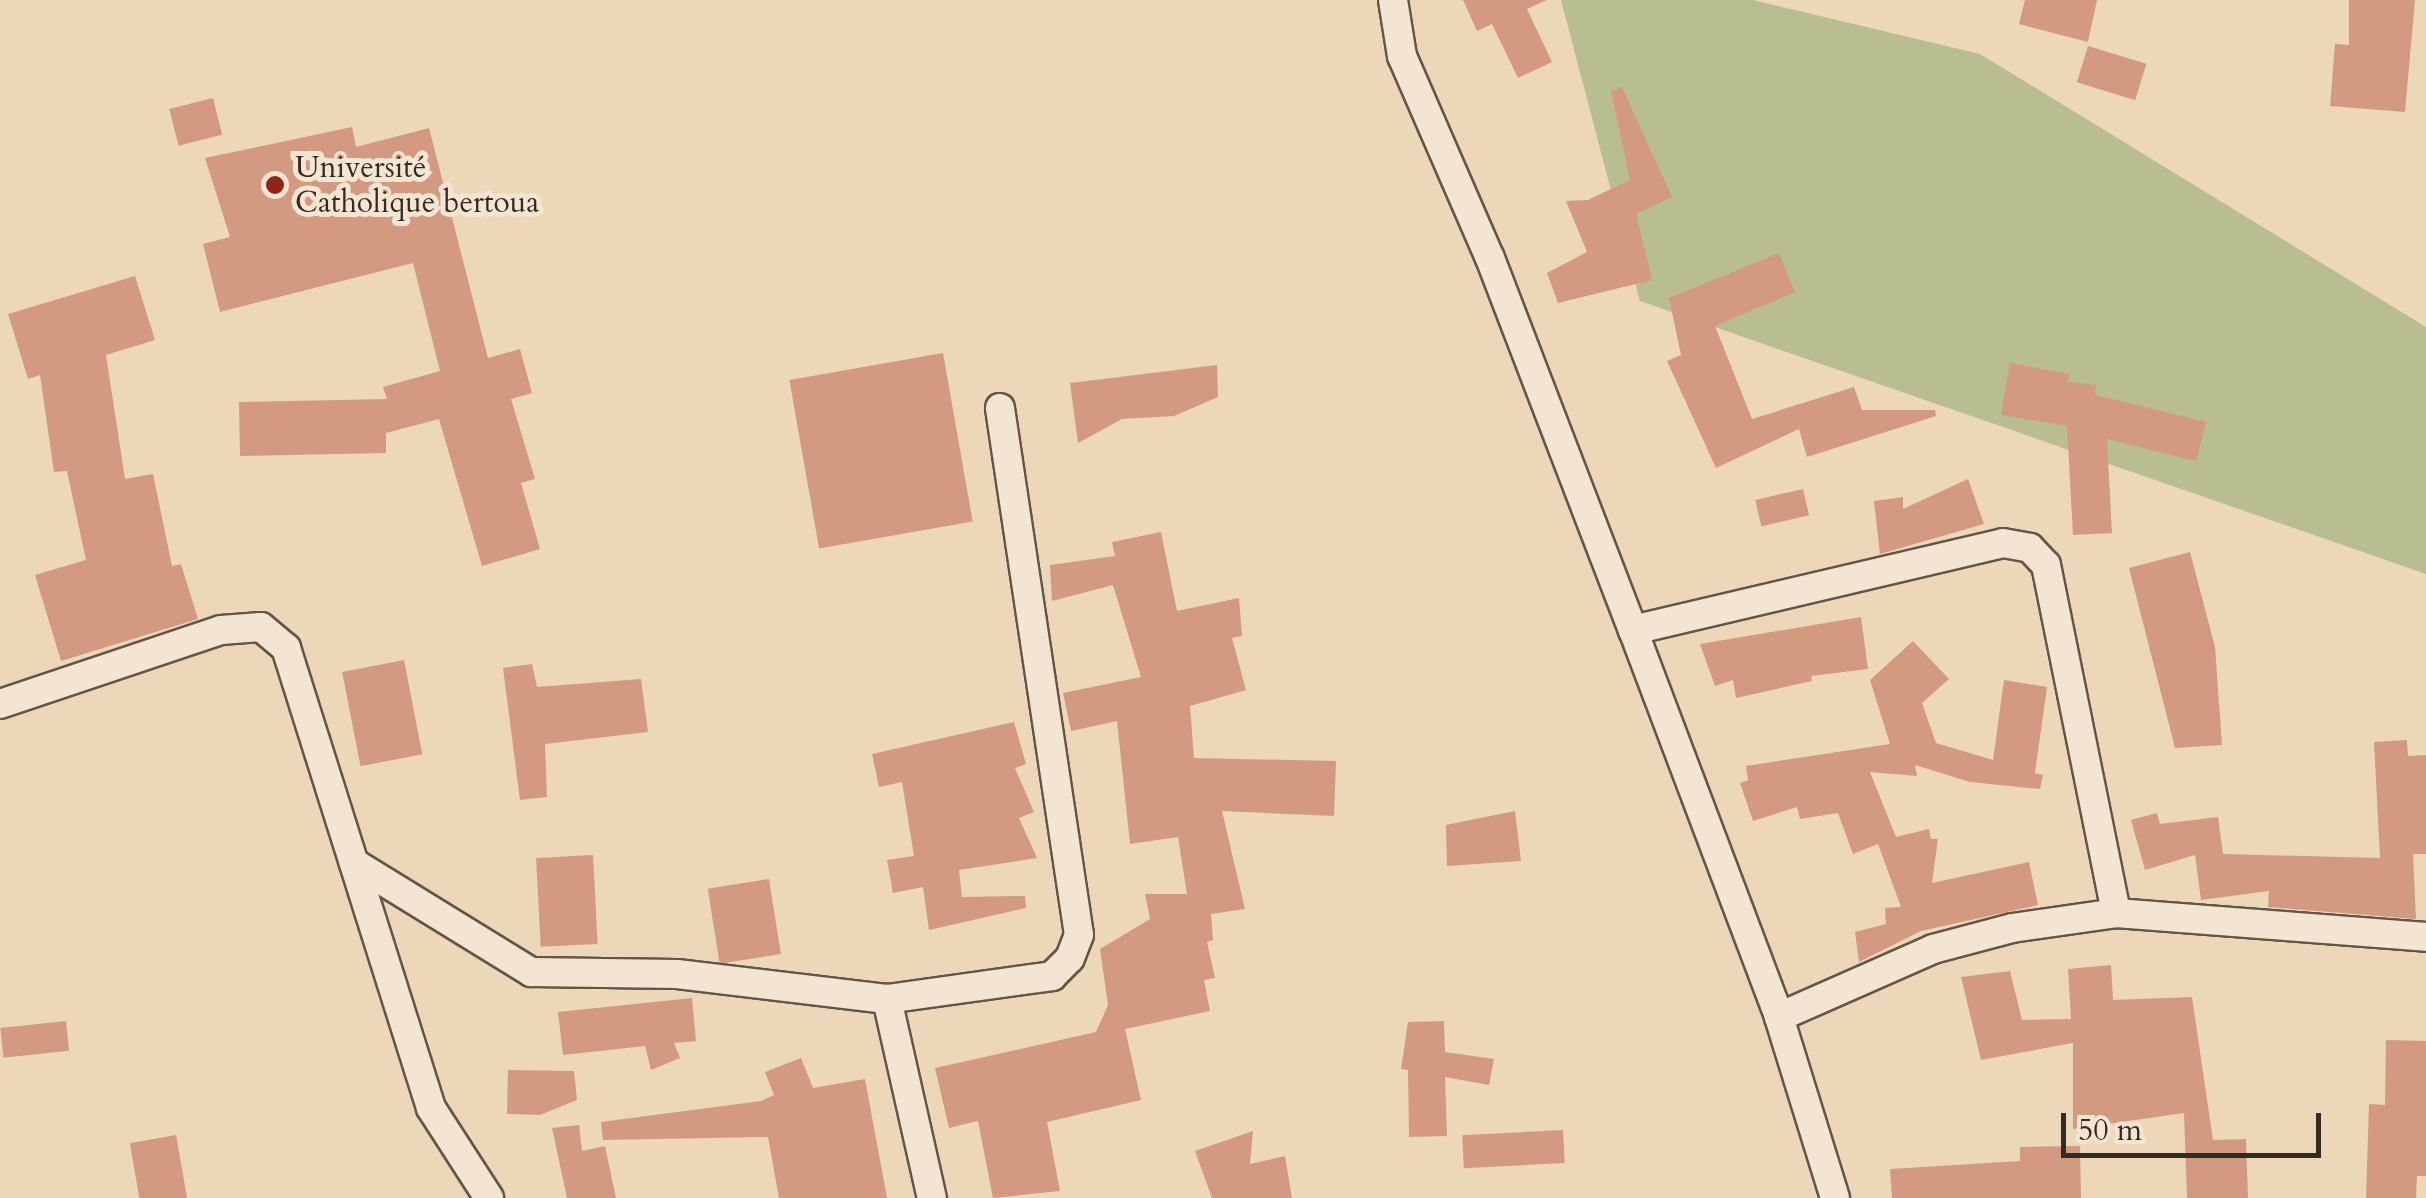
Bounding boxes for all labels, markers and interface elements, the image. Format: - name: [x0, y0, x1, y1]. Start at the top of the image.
- place label: Université Catholique bertoua: [295, 150, 539, 220]
- marker: Université Catholique bertoua: [264, 174, 286, 196]
- scale bar: [2066, 1093, 2326, 1155]
- text: 50 m: [2078, 1110, 2142, 1151]

